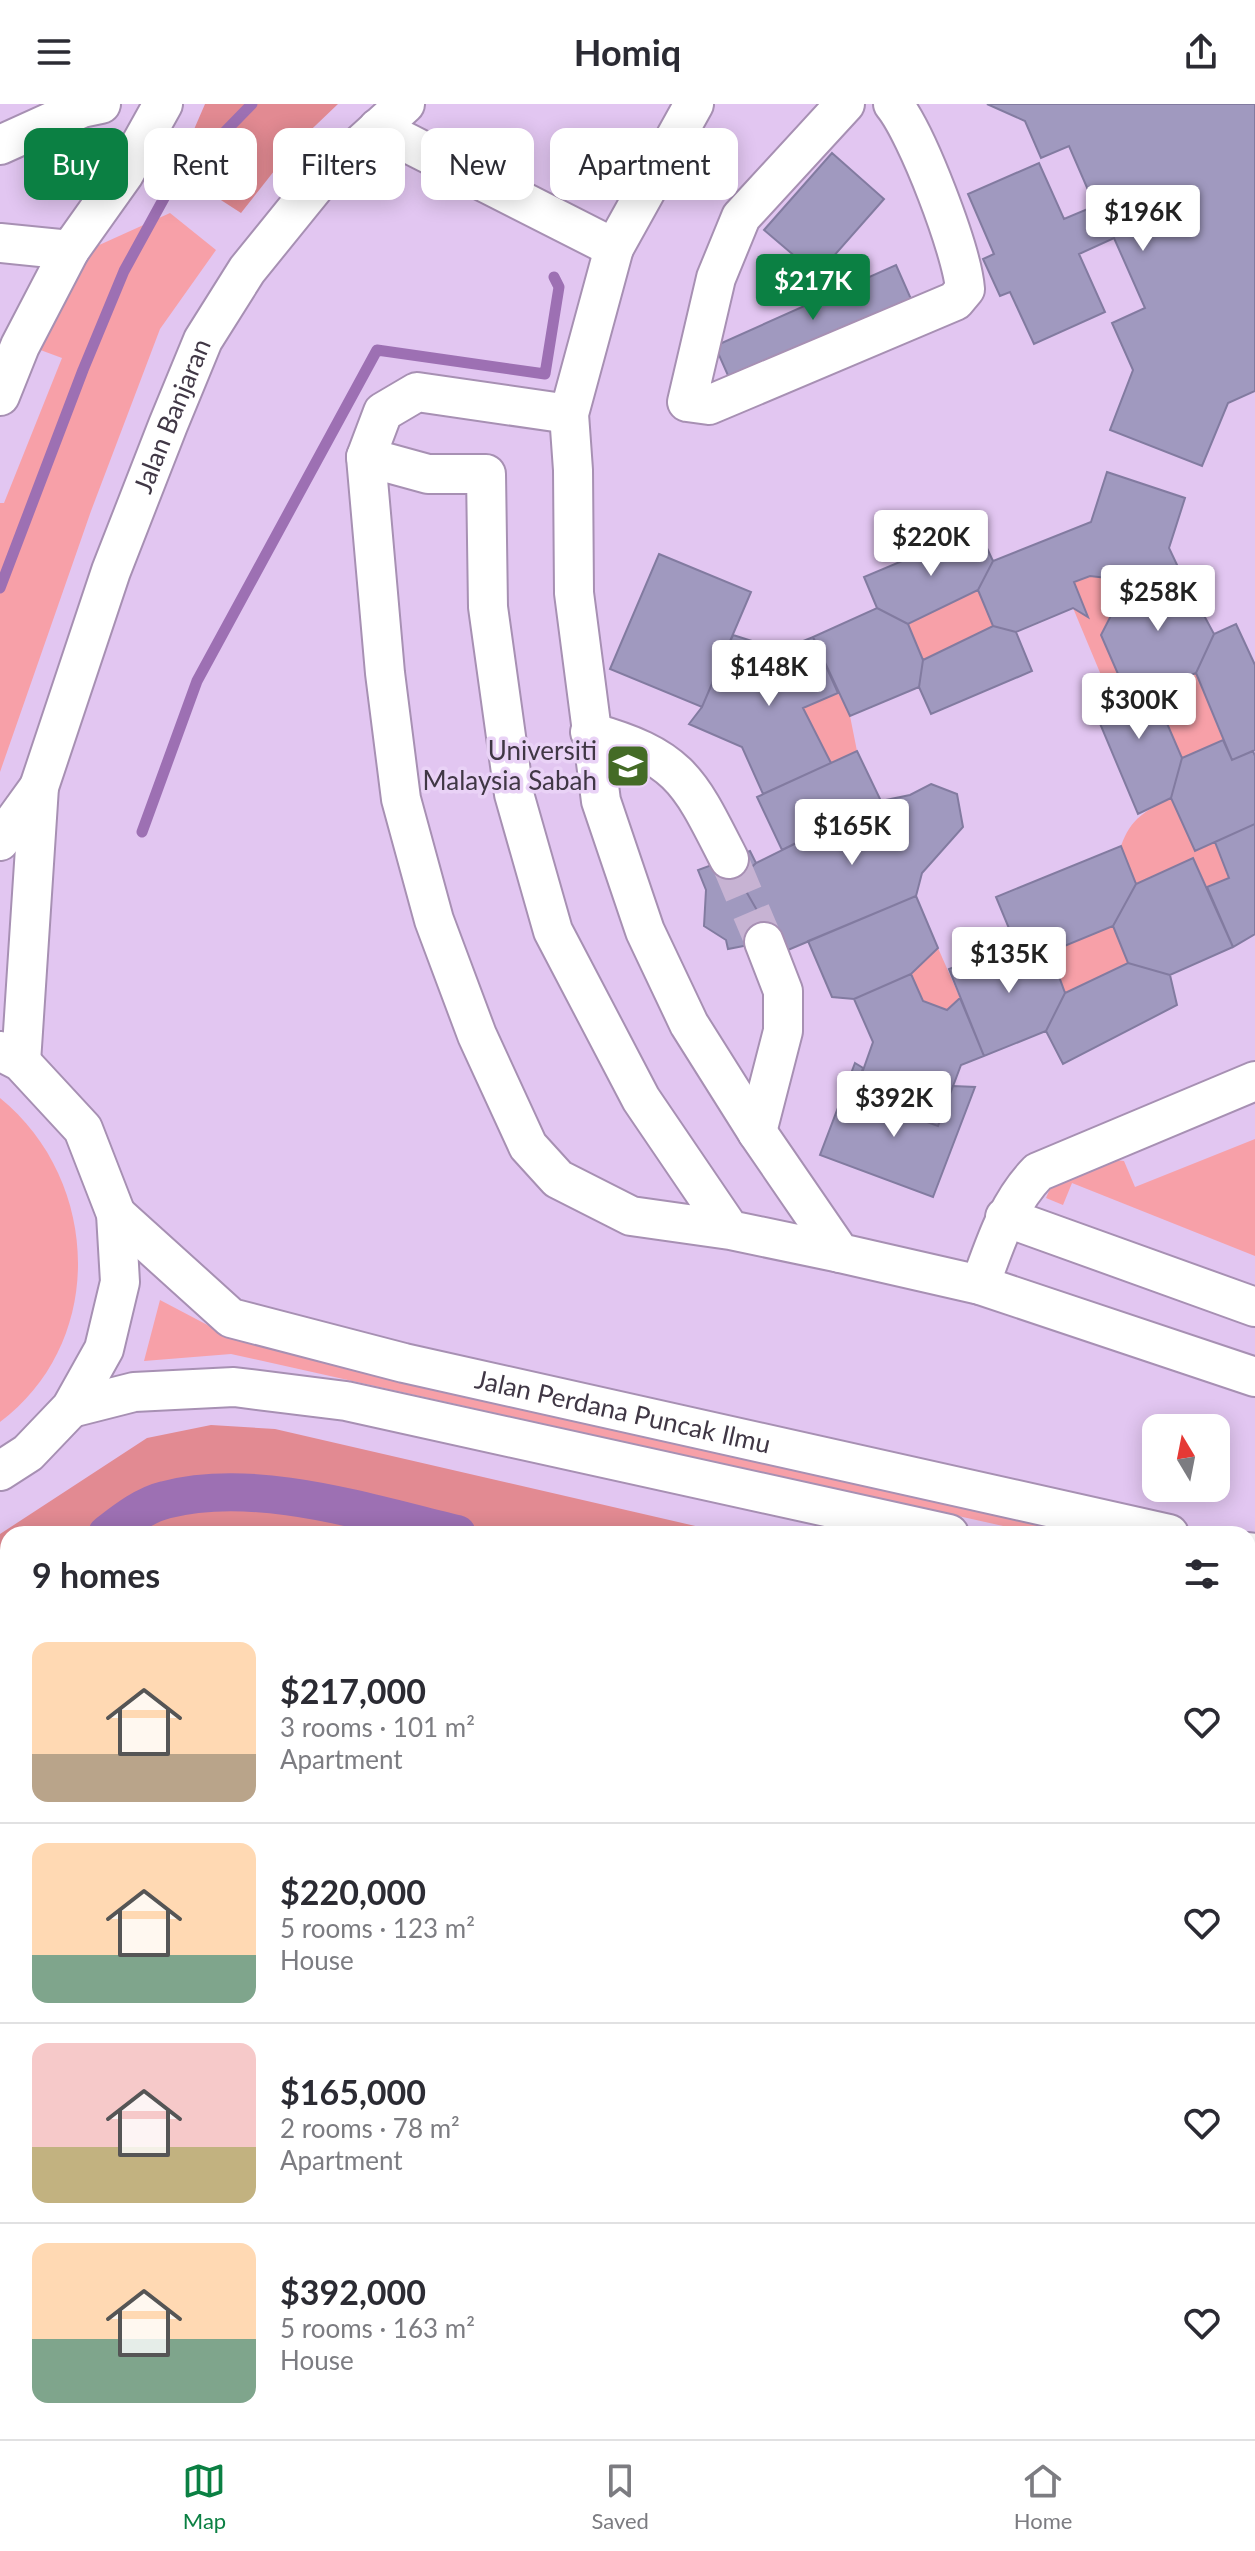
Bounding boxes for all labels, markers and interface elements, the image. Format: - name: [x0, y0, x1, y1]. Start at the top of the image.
- icon: menu: [32, 30, 76, 74]
- text: Homiq: [574, 30, 681, 74]
- icon: share: [1179, 30, 1223, 74]
- chip: Buy: [24, 128, 128, 200]
- chip: Rent: [144, 128, 257, 200]
- chip: Filters: [273, 128, 405, 200]
- chip: New: [421, 128, 534, 200]
- chip: Apartment: [550, 128, 738, 200]
- pin: $196K: [1087, 185, 1199, 253]
- text: $196K: [1104, 195, 1182, 227]
- pin: $217K: [757, 254, 869, 322]
- text: $217K: [774, 264, 852, 296]
- street label: Jalan Banjaran: [126, 334, 217, 497]
- pin: $220K: [875, 510, 987, 578]
- text: $220K: [892, 520, 970, 552]
- pin: $258K: [1102, 565, 1214, 633]
- text: $258K: [1119, 575, 1197, 607]
- pin: $148K: [713, 640, 825, 708]
- text: $148K: [730, 650, 808, 682]
- pin: $300K: [1083, 673, 1195, 741]
- text: $300K: [1100, 683, 1178, 715]
- place label: Universiti Malaysia Sabah: [423, 734, 597, 796]
- school or university icon: Universiti Malaysia Sabah: [604, 742, 652, 790]
- pin: $165K: [796, 799, 908, 867]
- text: $165K: [813, 809, 891, 841]
- pin: $135K: [953, 927, 1065, 995]
- text: $135K: [970, 937, 1048, 969]
- pin: $392K: [838, 1071, 950, 1139]
- text: $392K: [855, 1081, 933, 1113]
- street label: Jalan Perdana Puncak Ilmu: [472, 1362, 774, 1459]
- north arrow: [1142, 1414, 1230, 1502]
- map controls: [1142, 1414, 1230, 1502]
- icon: filters: [1180, 1552, 1224, 1596]
- text: 9 homes: [32, 1554, 160, 1595]
- text: $217,000: [280, 1670, 426, 1711]
- icon: home: [96, 1674, 192, 1770]
- icon: heart: [1180, 1700, 1224, 1744]
- text: 3 rooms · 101 m²: [280, 1711, 475, 1743]
- text: Apartment: [280, 1743, 403, 1775]
- text: $220,000: [280, 1871, 426, 1912]
- icon: home: [96, 1875, 192, 1971]
- icon: heart: [1180, 1901, 1224, 1945]
- text: 5 rooms · 123 m²: [280, 1912, 475, 1944]
- text: House: [280, 1944, 354, 1976]
- text: $165,000: [280, 2071, 426, 2112]
- icon: home: [96, 2075, 192, 2171]
- icon: heart: [1180, 2101, 1224, 2145]
- text: 2 rooms · 78 m²: [280, 2112, 460, 2144]
- text: Apartment: [280, 2144, 403, 2176]
- text: $392,000: [280, 2271, 426, 2312]
- icon: home: [96, 2275, 192, 2371]
- icon: heart: [1180, 2301, 1224, 2345]
- text: 5 rooms · 163 m²: [280, 2312, 475, 2344]
- text: House: [280, 2344, 354, 2376]
- tab: Map: [182, 2459, 226, 2534]
- tab: Saved: [591, 2459, 649, 2534]
- tab: Home: [1014, 2459, 1072, 2534]

